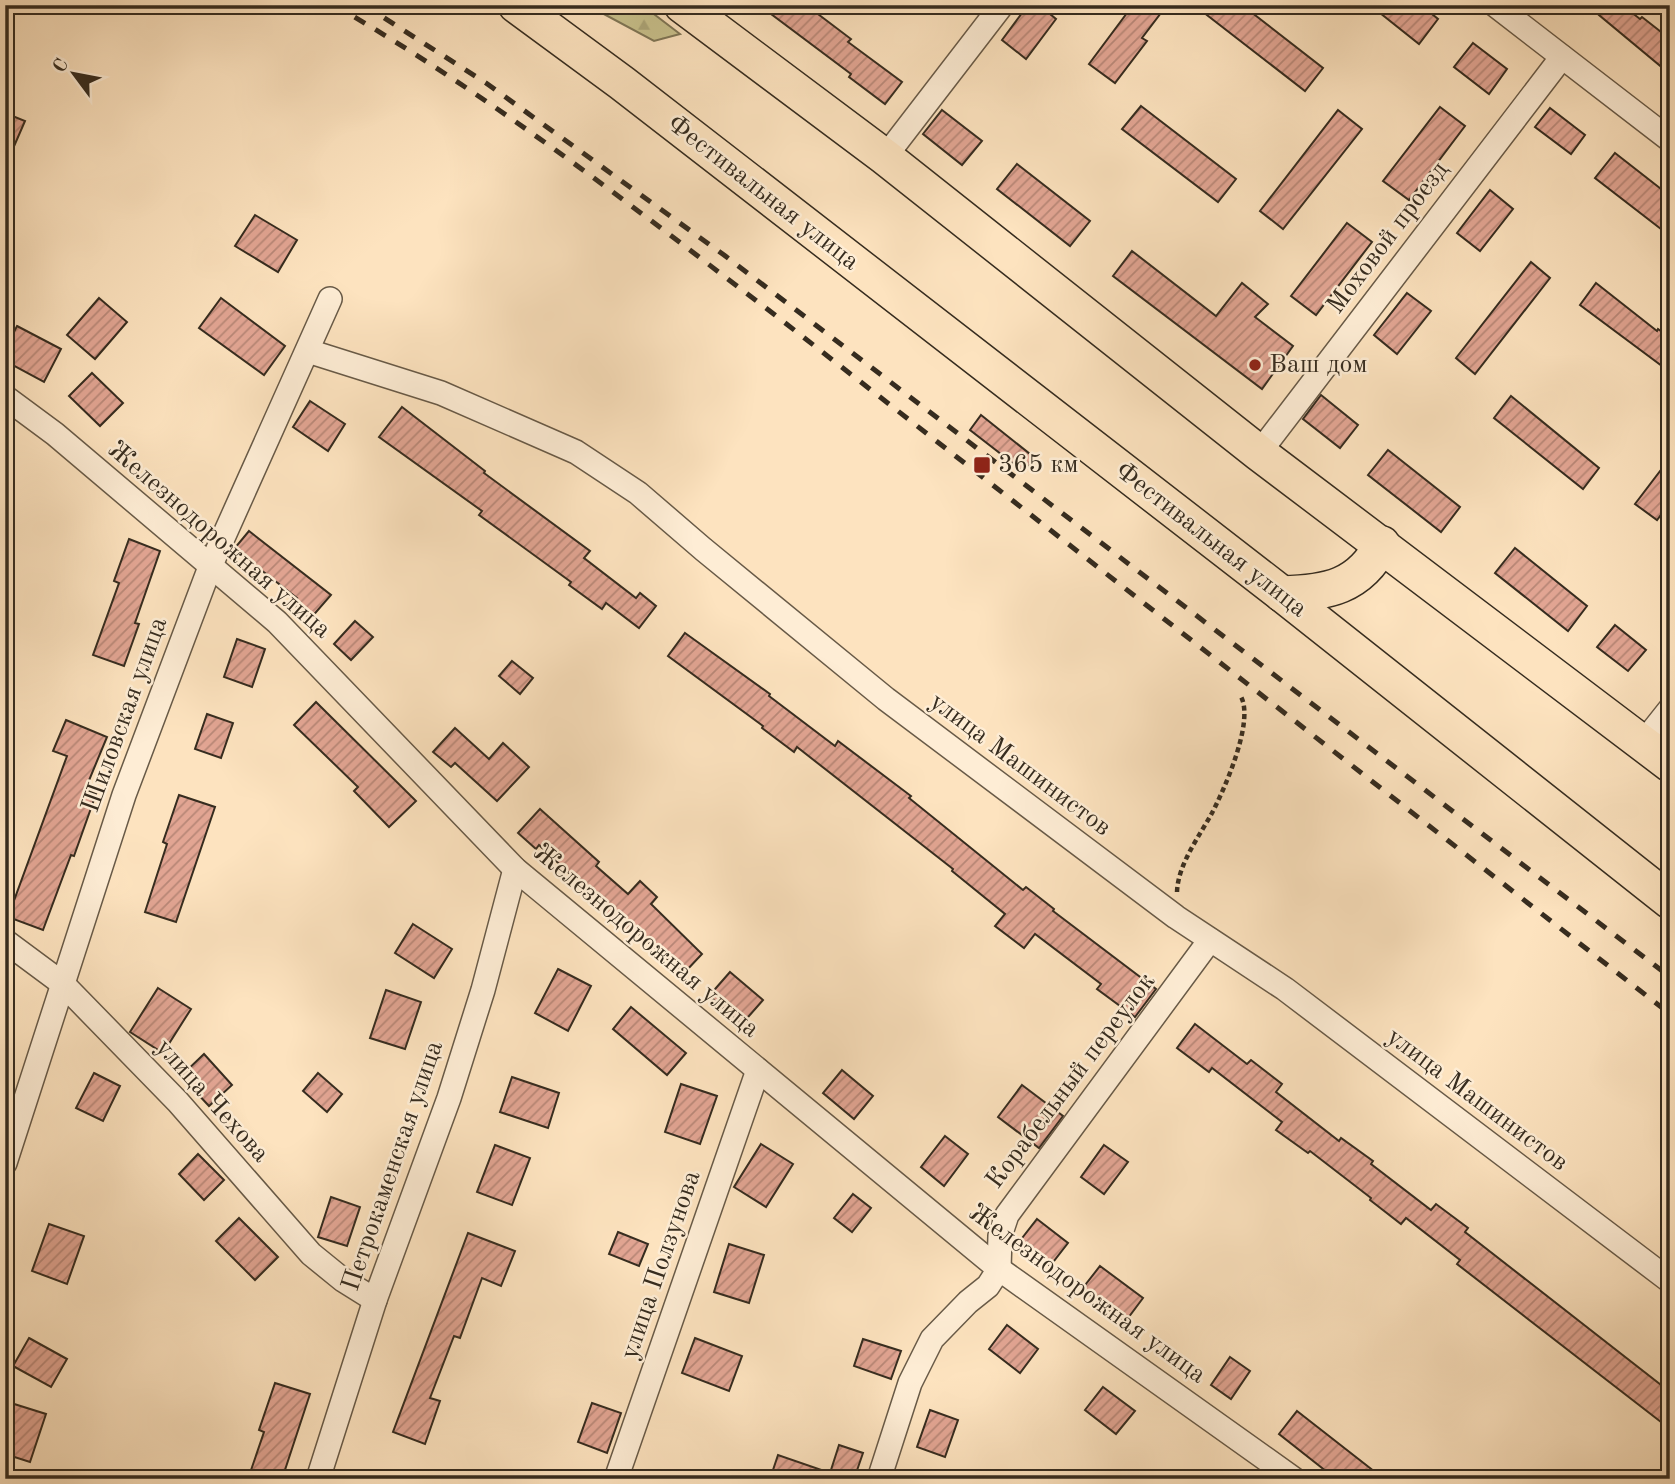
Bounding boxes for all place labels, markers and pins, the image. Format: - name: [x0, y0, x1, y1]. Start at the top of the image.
- place label: Ваш дом: [1269, 352, 1368, 378]
- marker: Ваш дом: [1247, 357, 1263, 373]
- place label: 365 км: [998, 452, 1079, 478]
- marker: 365 км: [972, 455, 992, 475]

